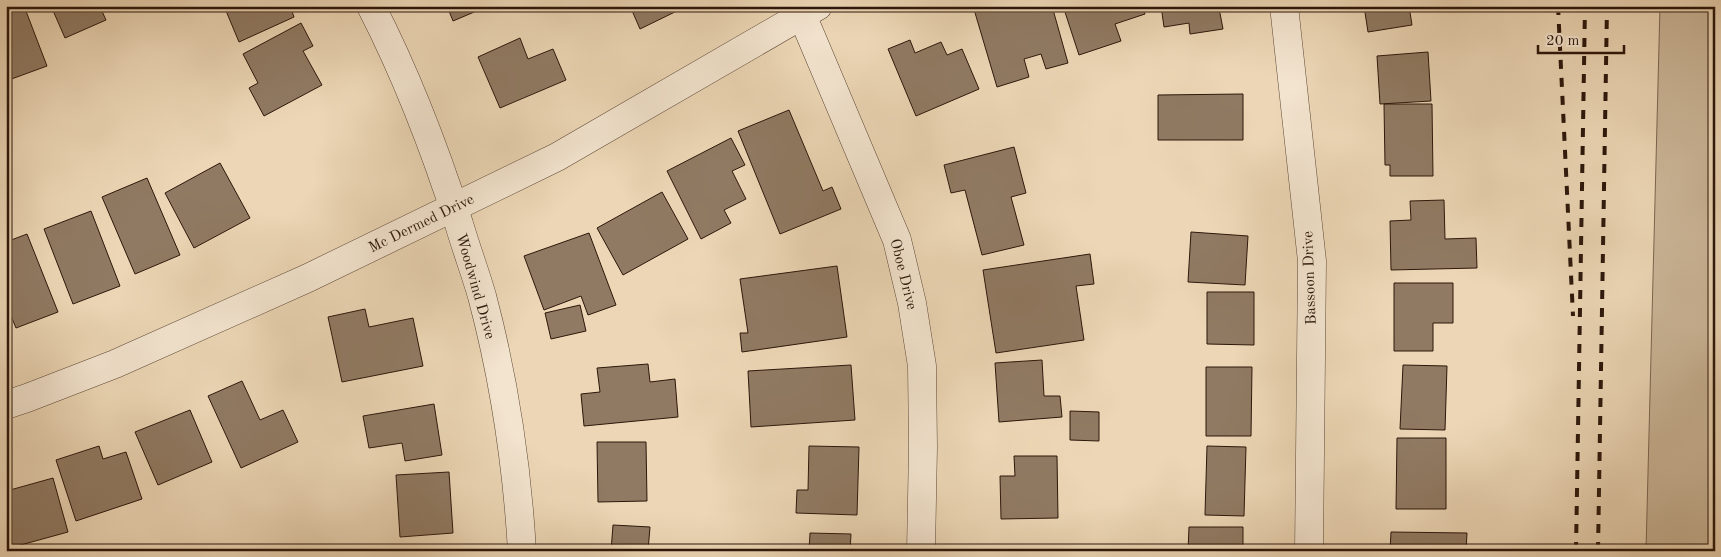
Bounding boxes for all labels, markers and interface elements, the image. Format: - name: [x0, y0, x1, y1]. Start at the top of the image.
- scale bar: [1538, 22, 1625, 54]
- text: 20 m: [1546, 34, 1580, 49]
- street label: Mc Dermed Drive: [367, 192, 477, 256]
- street label: Bassoon Drive: [1301, 231, 1320, 325]
- street label: Woodwind Drive: [452, 232, 497, 341]
- street label: Oboe Drive: [886, 237, 919, 312]

